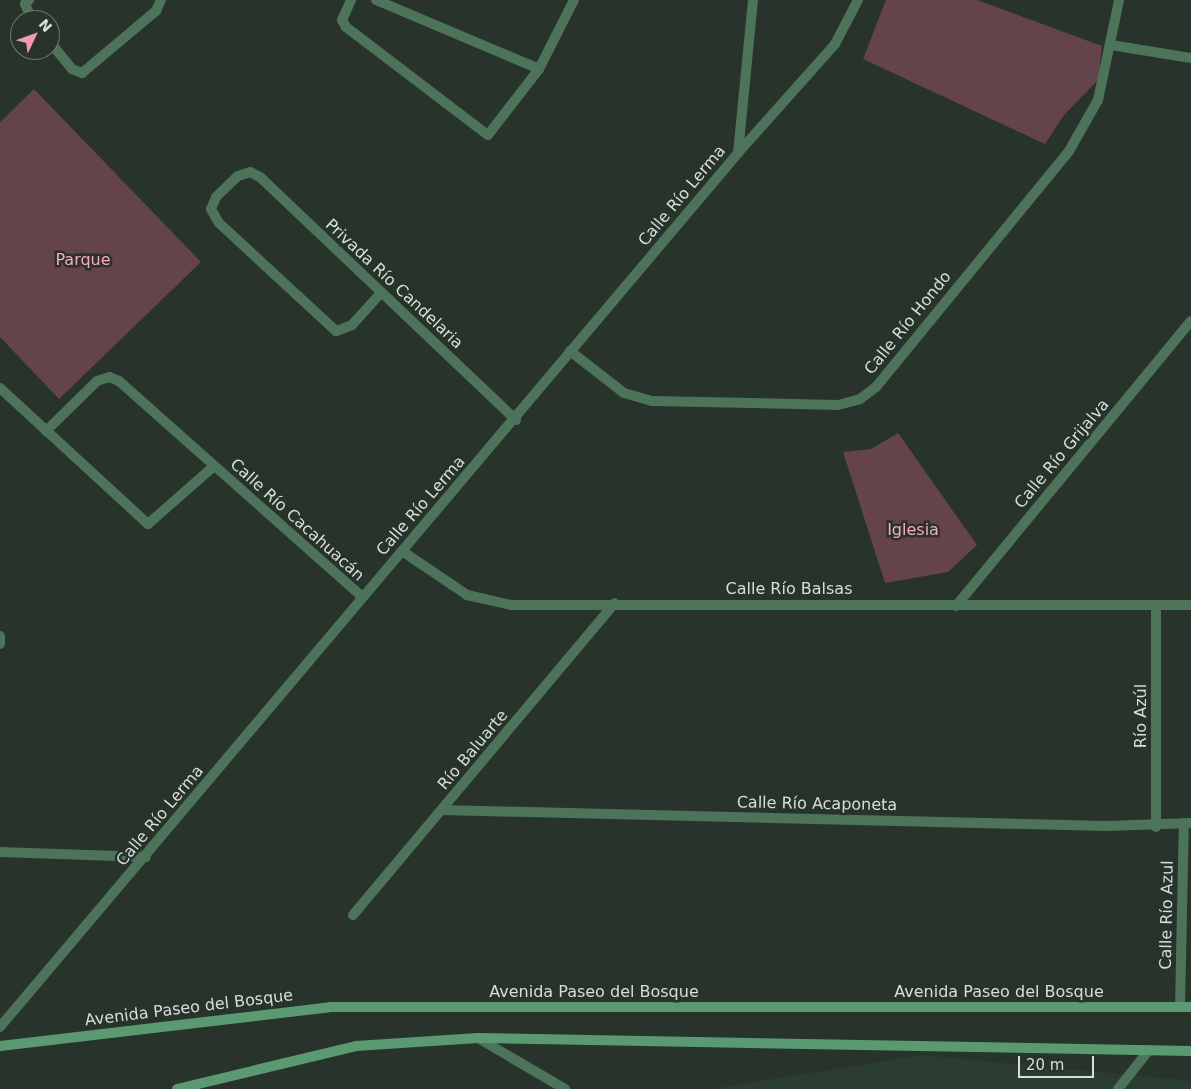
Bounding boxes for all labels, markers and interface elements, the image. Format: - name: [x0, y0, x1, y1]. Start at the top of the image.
- north arrow: [10, 10, 60, 60]
- text: N: [36, 16, 55, 35]
- street label: Calle Río Lerma: [634, 142, 730, 250]
- street label: Privada Río Candelaria: [321, 215, 467, 353]
- park label: Parque: [55, 250, 111, 270]
- street label: Calle Río Hondo: [861, 268, 955, 378]
- street label: Calle Río Grijalva: [1011, 395, 1113, 513]
- street label: Calle Río Lerma: [373, 452, 469, 560]
- street label: Calle Río Cacahuacán: [226, 455, 368, 585]
- park label: Iglesia: [887, 520, 939, 540]
- street label: Calle Río Balsas: [726, 579, 852, 599]
- street label: Río Azúl: [1131, 684, 1151, 748]
- street label: Río Baluarte: [434, 706, 512, 794]
- street label: Calle Río Lerma: [112, 762, 208, 870]
- street label: Calle Río Acaponeta: [737, 793, 897, 815]
- street label: Calle Río Azul: [1156, 860, 1178, 970]
- street label: Avenida Paseo del Bosque: [489, 982, 699, 1002]
- street label: Avenida Paseo del Bosque: [894, 982, 1104, 1002]
- street label: Avenida Paseo del Bosque: [84, 986, 294, 1030]
- scale bar: [1021, 1046, 1097, 1078]
- text: 20 m: [1026, 1056, 1064, 1074]

